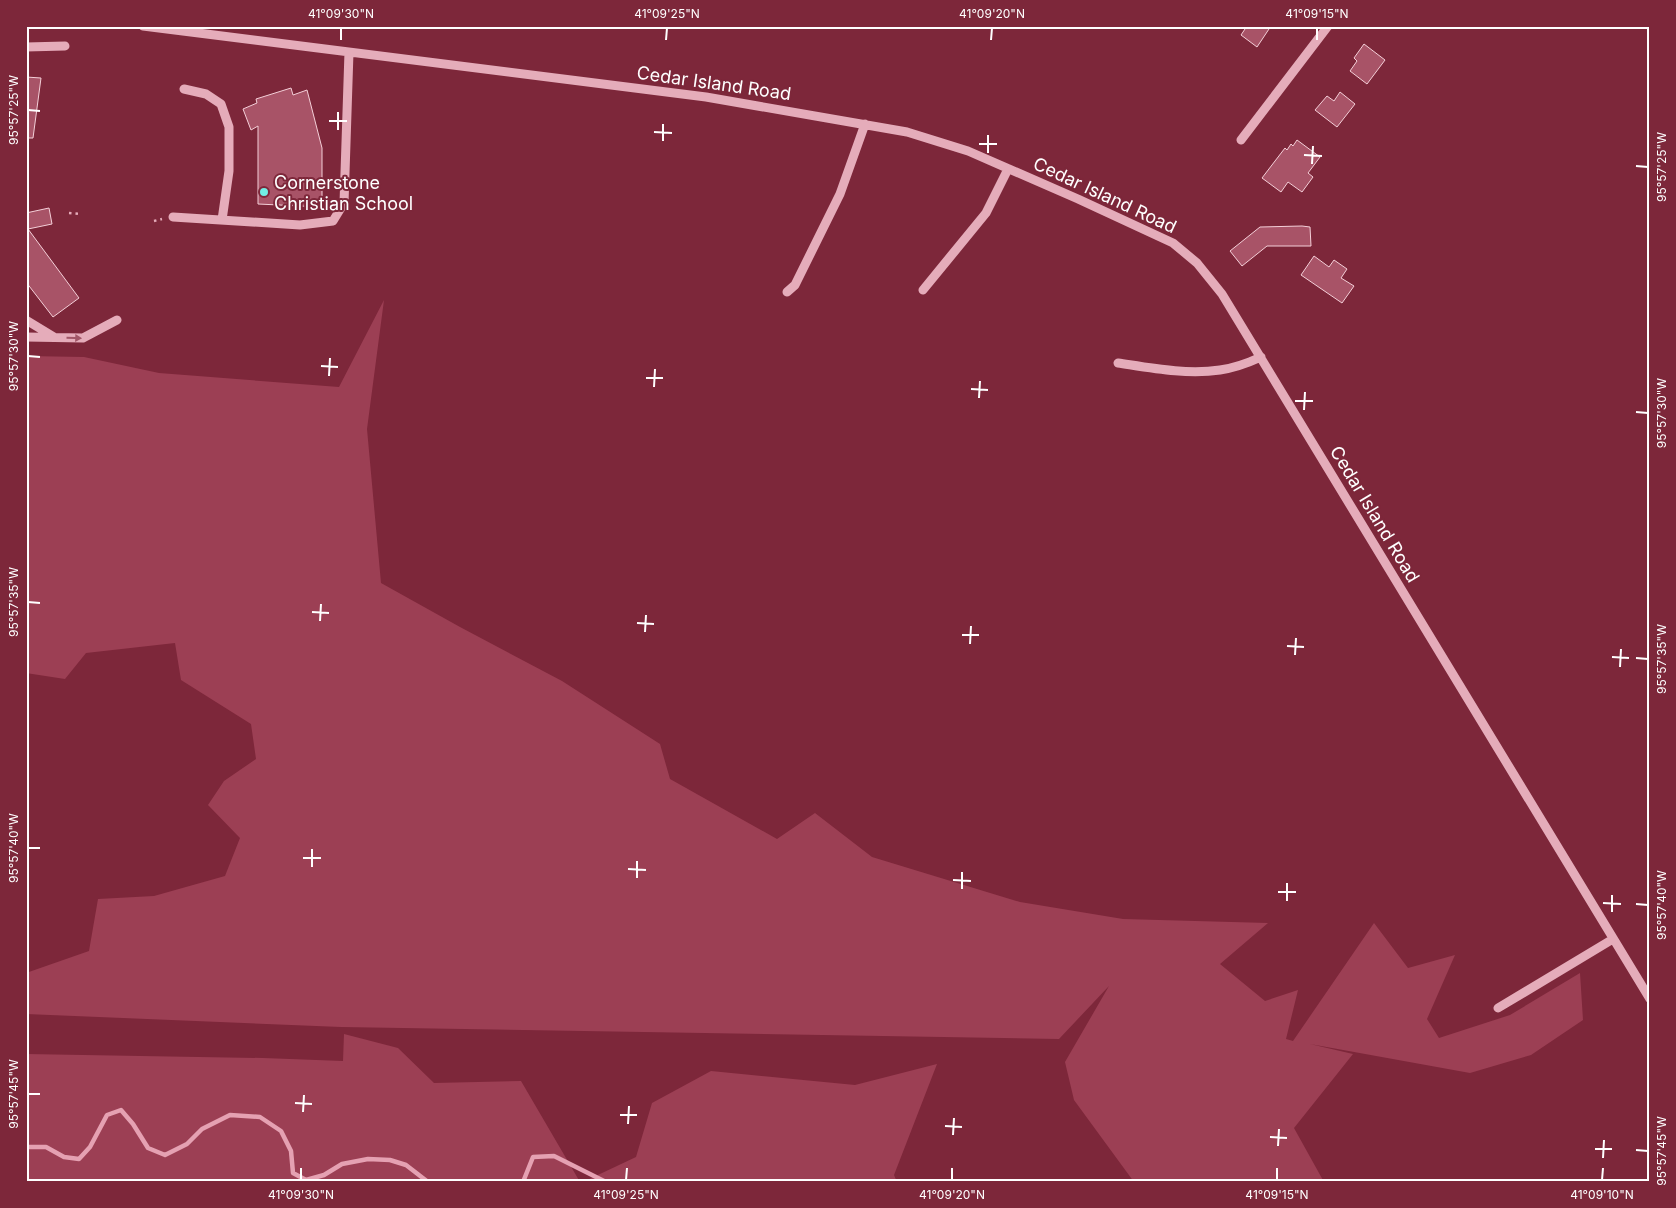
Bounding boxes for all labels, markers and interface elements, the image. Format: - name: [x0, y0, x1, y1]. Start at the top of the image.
- text: 41°09'30"N: [308, 6, 374, 21]
- text: 41°09'25"N: [634, 6, 700, 21]
- text: 41°09'20"N: [959, 6, 1025, 21]
- text: 41°09'15"N: [1285, 6, 1349, 21]
- street label: Cedar Island Road: [636, 62, 792, 104]
- text: 95°57'25"W: [6, 75, 21, 145]
- text: 95°57'25"W: [1654, 132, 1669, 202]
- street label: Cedar Island Road: [1030, 153, 1180, 237]
- place label: Cornerstone Christian School: [274, 172, 413, 214]
- marker: Cornerstone Christian School: [258, 186, 270, 198]
- text: 95°57'30"W: [6, 321, 21, 391]
- one-way arrow: [66, 334, 82, 342]
- text: 95°57'30"W: [1654, 378, 1669, 448]
- street label: Cedar Island Road: [1326, 442, 1424, 586]
- text: 95°57'35"W: [6, 567, 21, 637]
- text: 95°57'35"W: [1654, 624, 1669, 694]
- text: 95°57'40"W: [6, 813, 21, 883]
- text: 95°57'40"W: [1654, 870, 1669, 940]
- text: 95°57'45"W: [6, 1059, 21, 1129]
- text: 95°57'45"W: [1654, 1116, 1669, 1186]
- text: 41°09'30"N: [268, 1187, 334, 1202]
- text: 41°09'25"N: [593, 1187, 659, 1202]
- text: 41°09'20"N: [919, 1187, 985, 1202]
- text: 41°09'15"N: [1245, 1187, 1309, 1202]
- text: 41°09'10"N: [1570, 1187, 1634, 1202]

